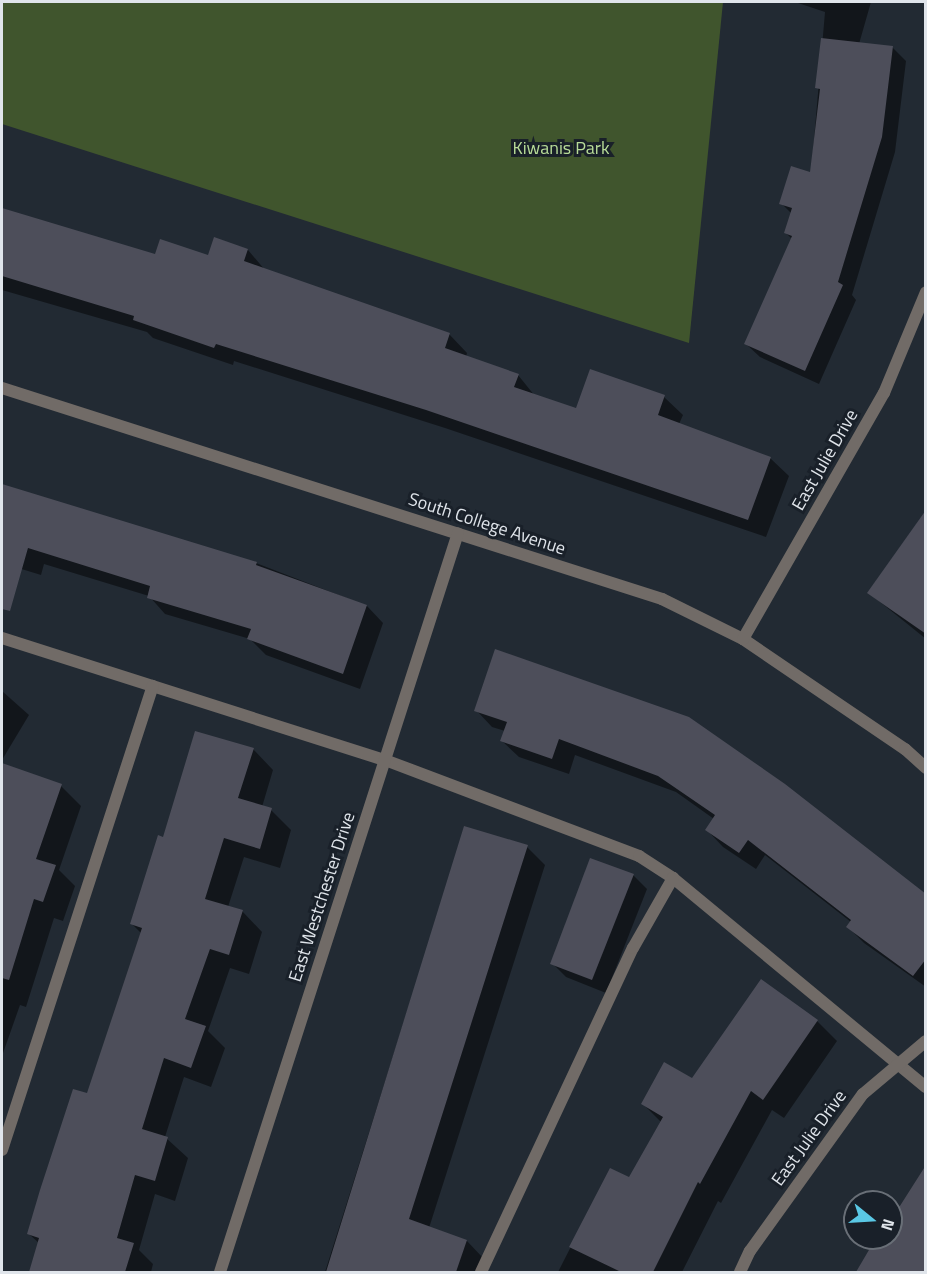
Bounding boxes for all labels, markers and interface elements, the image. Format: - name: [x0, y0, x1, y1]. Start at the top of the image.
- park label: Kiwanis Park: [512, 137, 610, 159]
- street label: East Julie Drive: [787, 406, 863, 514]
- street label: South College Avenue: [406, 488, 568, 560]
- street label: East Westchester Drive: [284, 810, 360, 984]
- street label: East Julie Drive: [767, 1086, 851, 1190]
- north arrow: [843, 1190, 903, 1250]
- text: N: [875, 1216, 901, 1234]

